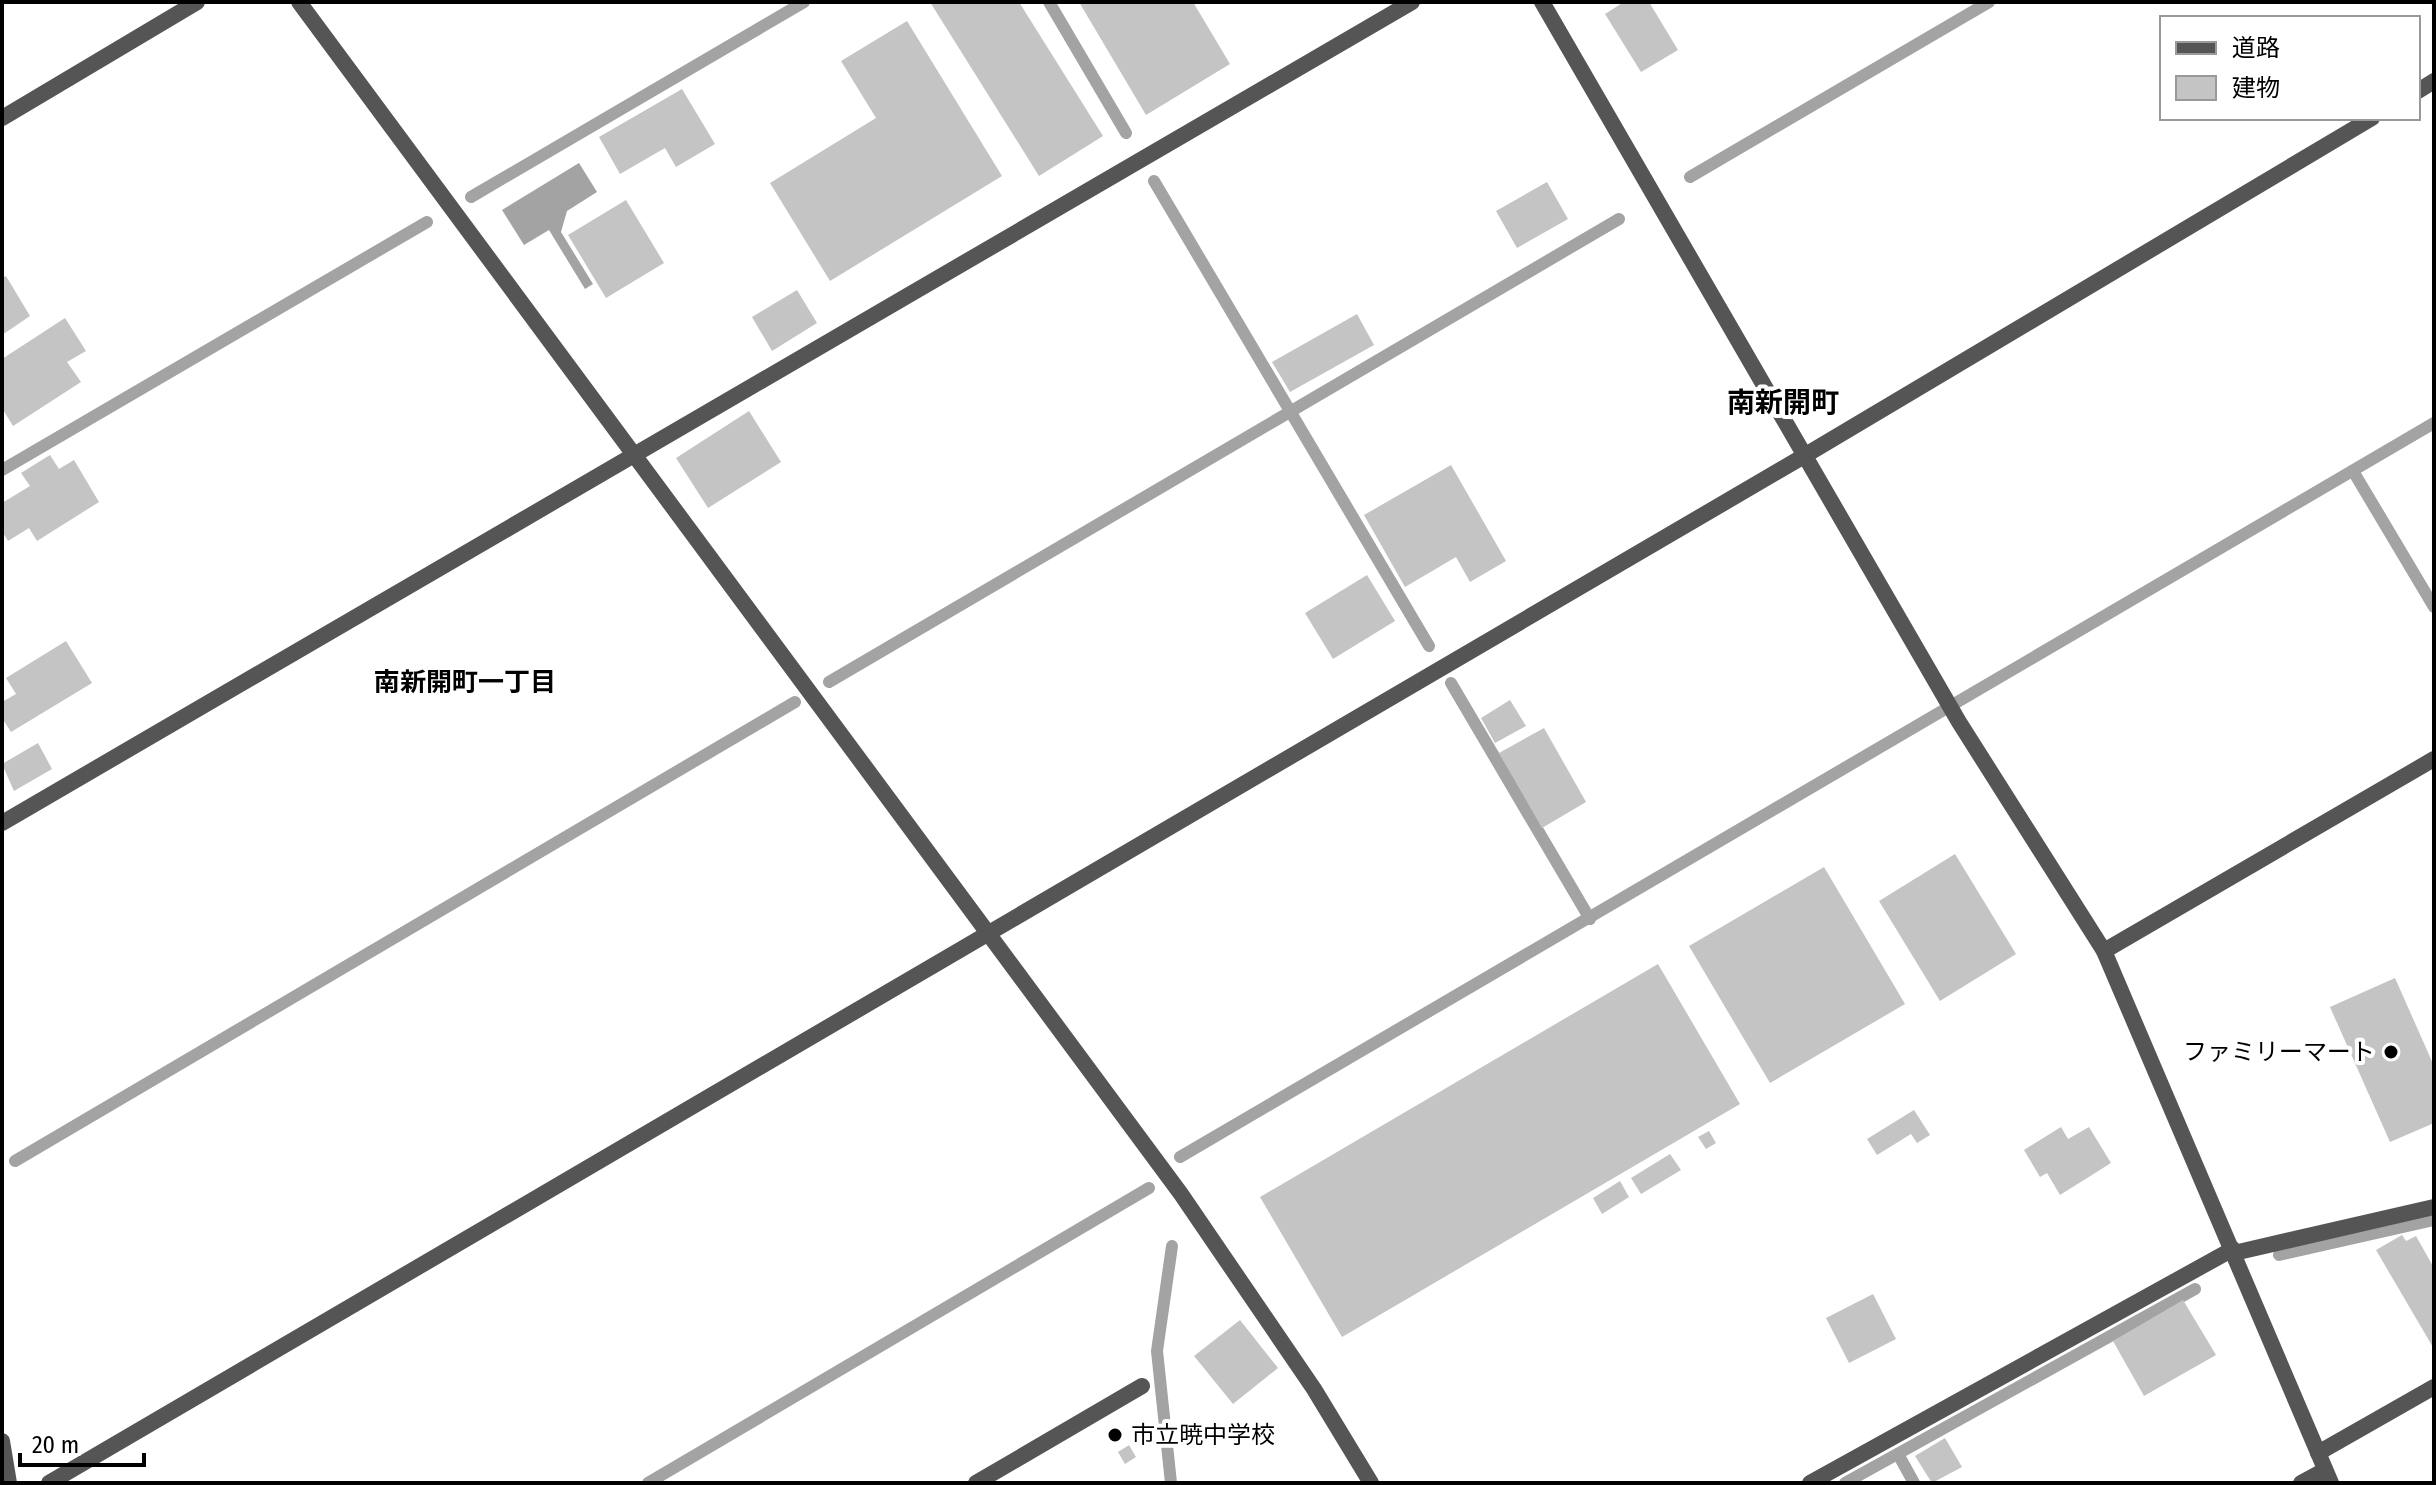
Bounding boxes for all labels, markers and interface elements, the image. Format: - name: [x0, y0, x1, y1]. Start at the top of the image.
- legend: [2160, 16, 2420, 120]
- text: 道路: [2232, 34, 2280, 62]
- text: 建物: [2232, 74, 2280, 102]
- district label: 南新開町: [1727, 386, 1839, 419]
- district label: 南新開町一丁目: [374, 667, 556, 698]
- place label: ファミリーマート: [2183, 1038, 2375, 1066]
- marker: ファミリーマート: [2382, 1043, 2400, 1061]
- scale bar: [20, 1417, 144, 1467]
- place label: 市立暁中学校: [1131, 1421, 1275, 1449]
- marker: 市立暁中学校: [1106, 1426, 1124, 1444]
- text: 20 m: [32, 1431, 79, 1459]

